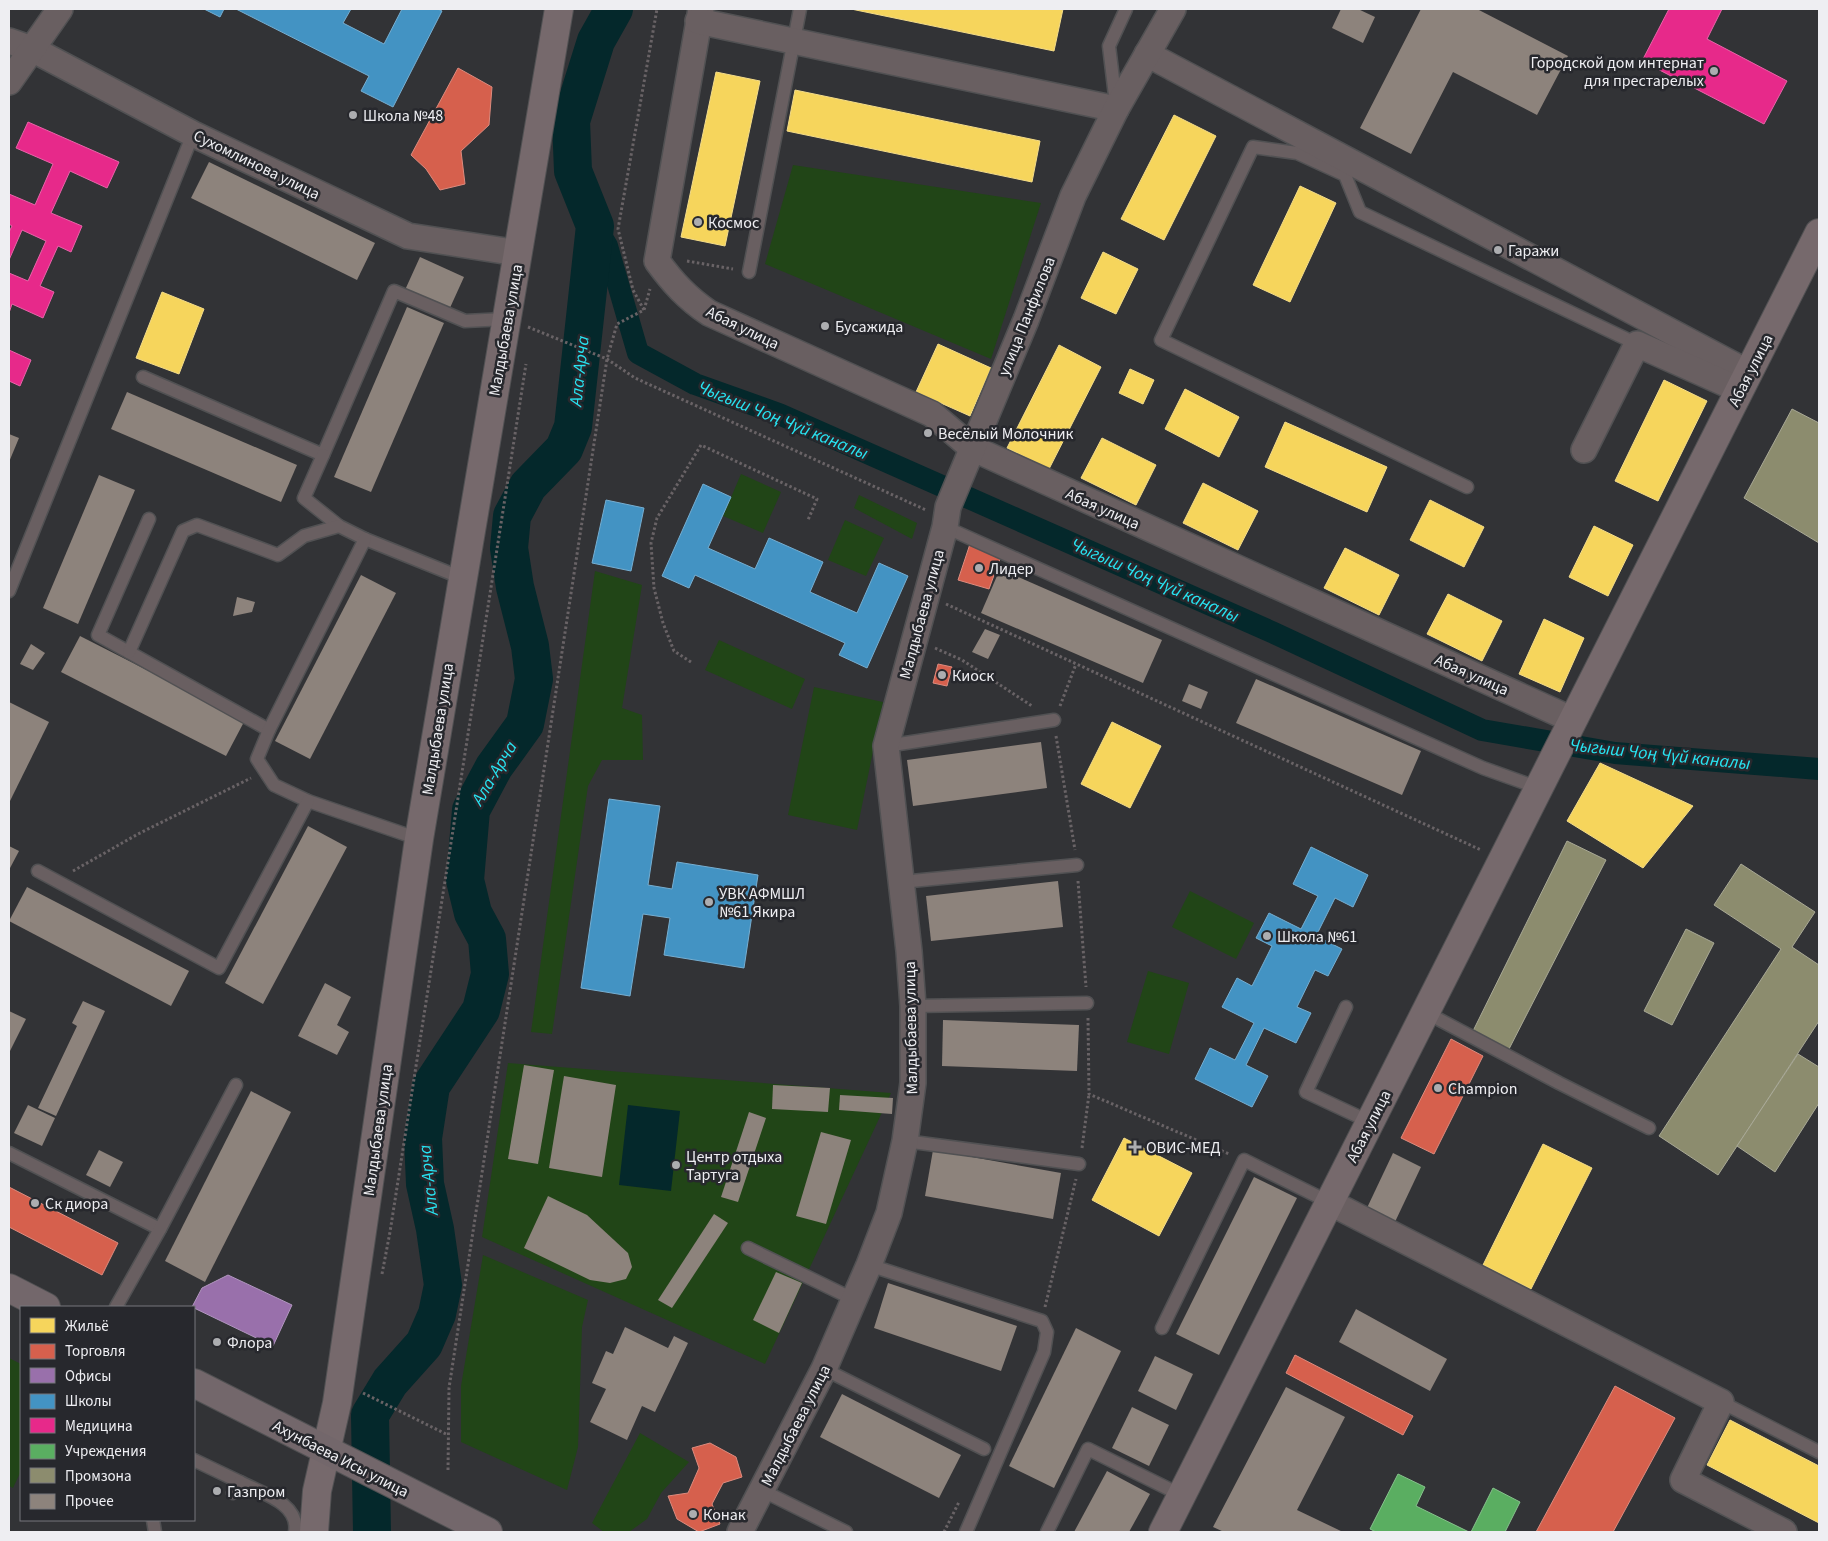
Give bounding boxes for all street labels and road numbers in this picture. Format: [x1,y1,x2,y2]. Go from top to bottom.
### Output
street label: Сухомлинова улица [190,125,324,205]
street label: улица Панфилова [993,254,1061,379]
street label: Малдыбаева улица [484,263,528,398]
street label: Абая улица [702,301,783,355]
street label: Абая улица [1723,330,1779,411]
street label: Абая улица [1062,483,1143,535]
street label: Малдыбаева улица [894,547,950,682]
street label: Абая улица [1431,649,1512,701]
street label: Малдыбаева улица [417,662,459,797]
street label: Малдыбаева улица [899,961,923,1095]
street label: Малдыбаева улица [358,1063,398,1198]
street label: Абая улица [1341,1086,1397,1167]
street label: Малдыбаева улица [756,1361,836,1490]
street label: Ахунбаева Исы улица [269,1415,412,1503]

